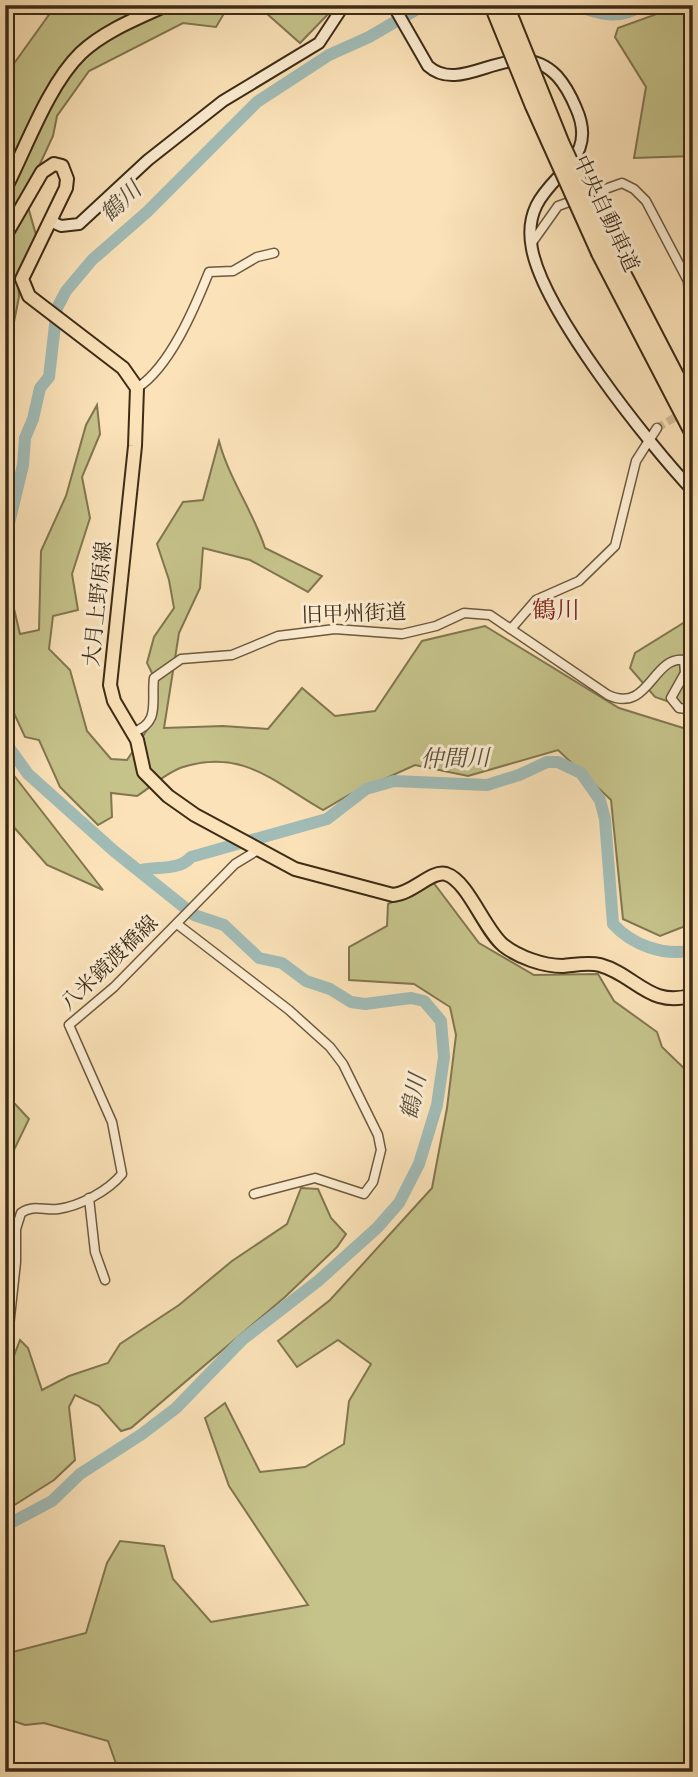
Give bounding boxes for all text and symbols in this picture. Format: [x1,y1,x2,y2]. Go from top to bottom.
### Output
street label: 中央自動車道 [565,151,645,277]
water label: 鶴川 [94,173,152,230]
street label: 大月上野原線 [78,540,120,668]
district label: 鶴川 [532,595,580,629]
street label: 旧甲州街道 [301,599,407,631]
water label: 仲間川 [420,743,493,777]
street label: 八米鏡渡橋線 [55,910,165,1018]
water label: 鶴川 [395,1068,436,1123]

